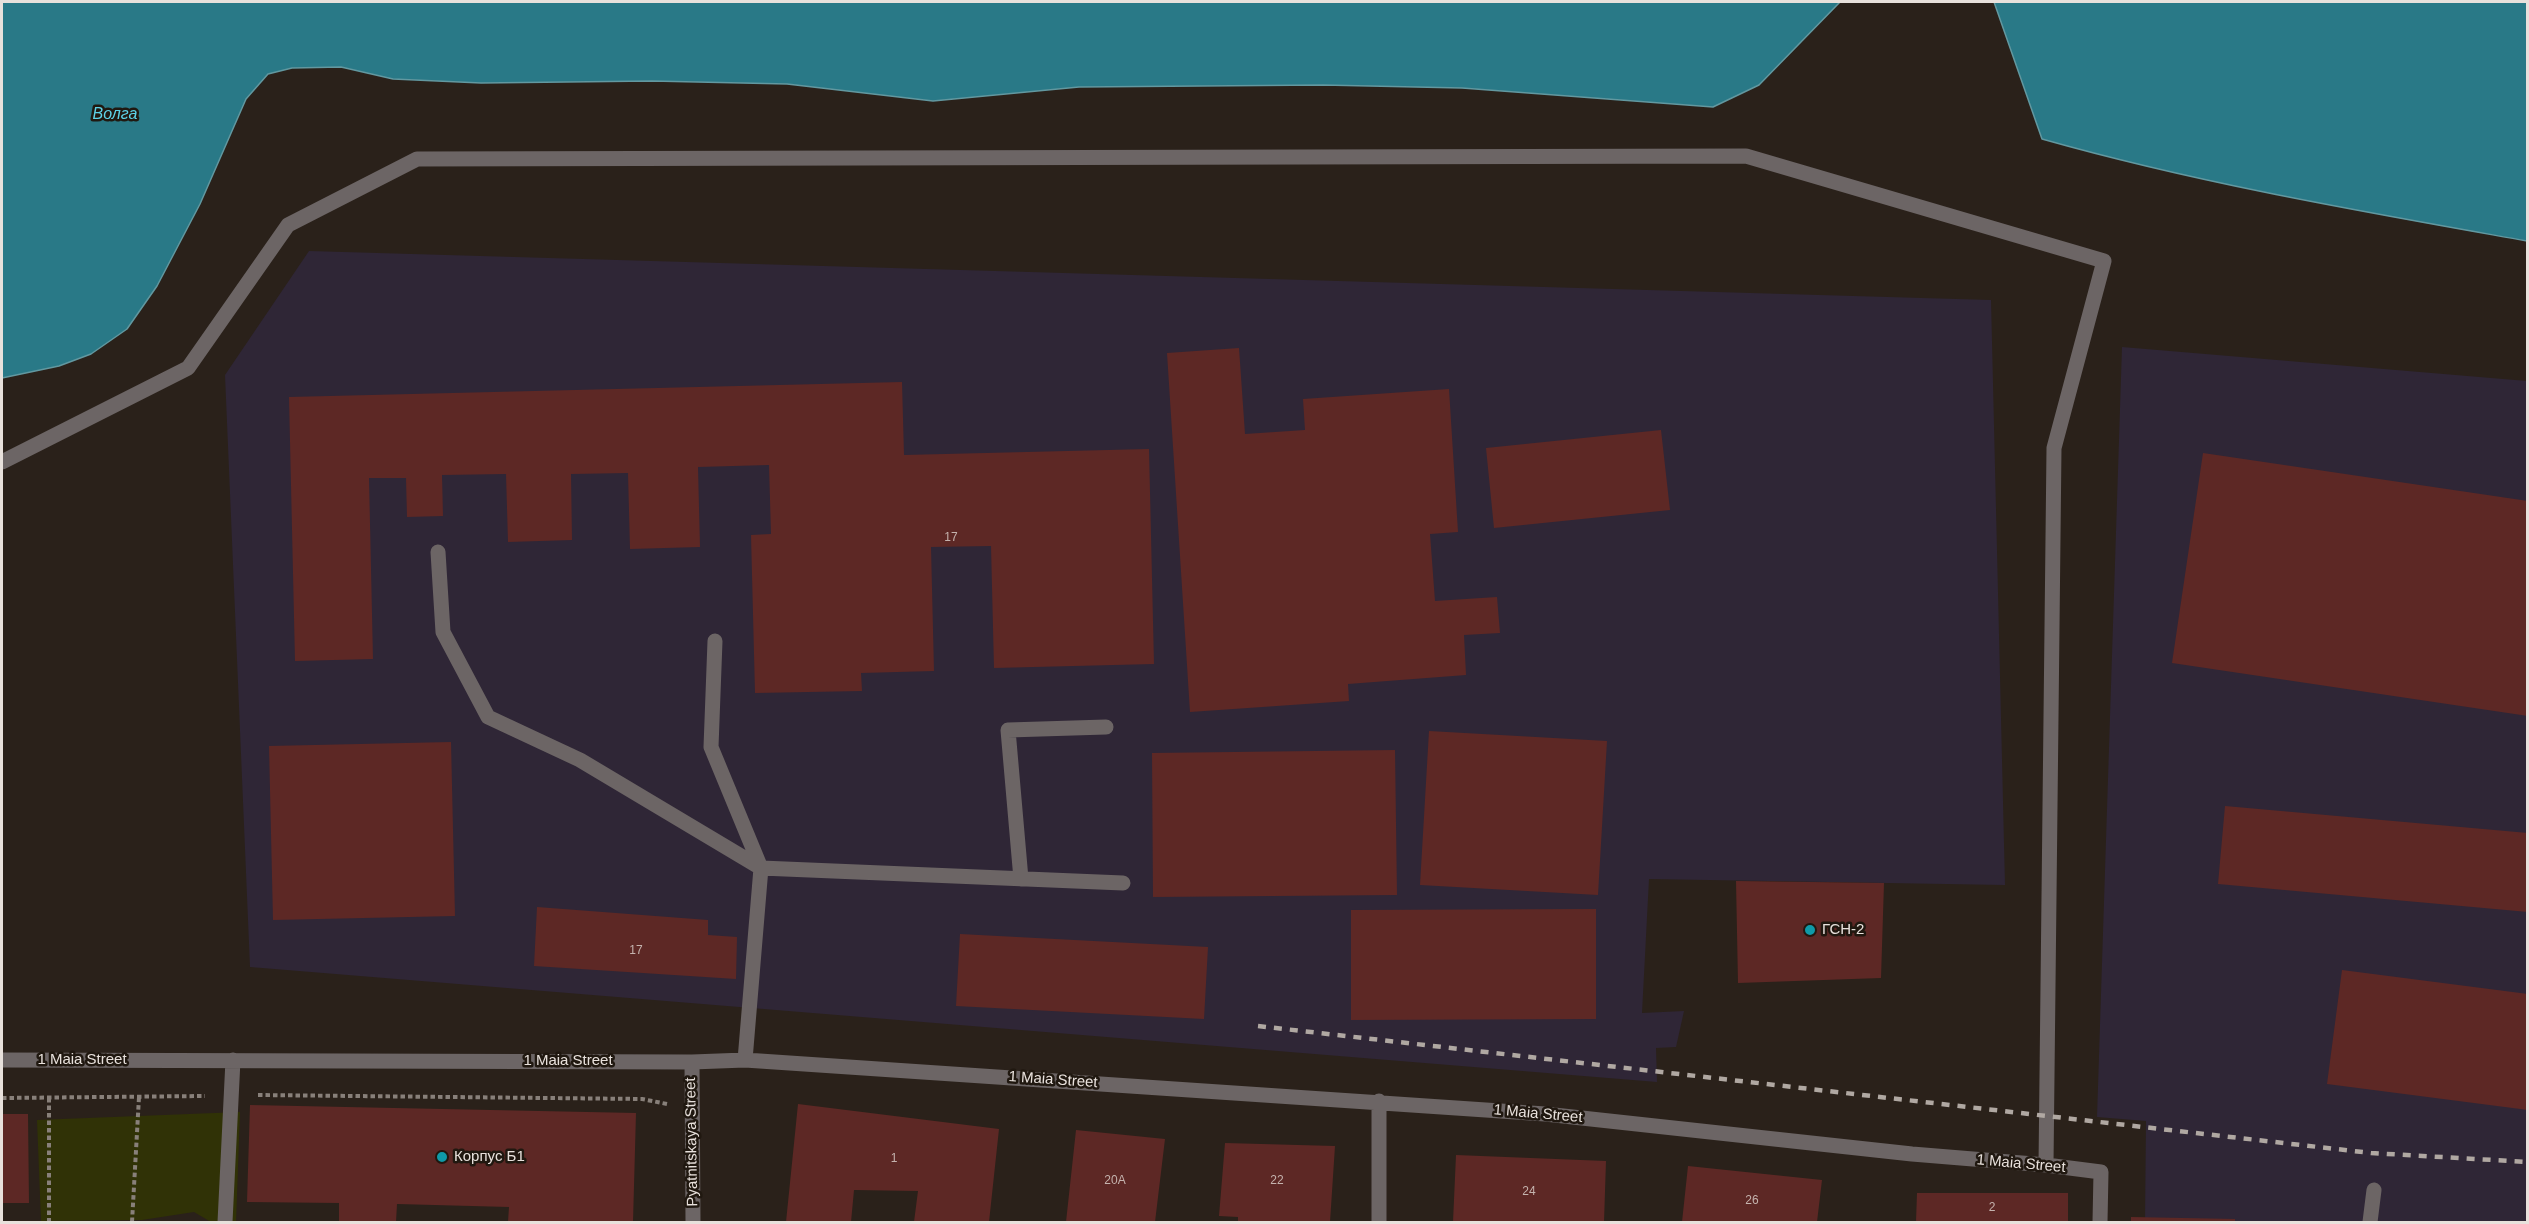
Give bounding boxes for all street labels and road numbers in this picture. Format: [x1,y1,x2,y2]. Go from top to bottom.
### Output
street label: 1 Maia Street [37,1051,127,1069]
street label: 1 Maia Street [523,1052,613,1070]
street label: 1 Maia Street [1008,1068,1098,1092]
street label: Pyatnitskaya Street [682,1077,702,1207]
street label: 1 Maia Street [1493,1101,1583,1127]
street label: 1 Maia Street [1976,1151,2066,1177]

